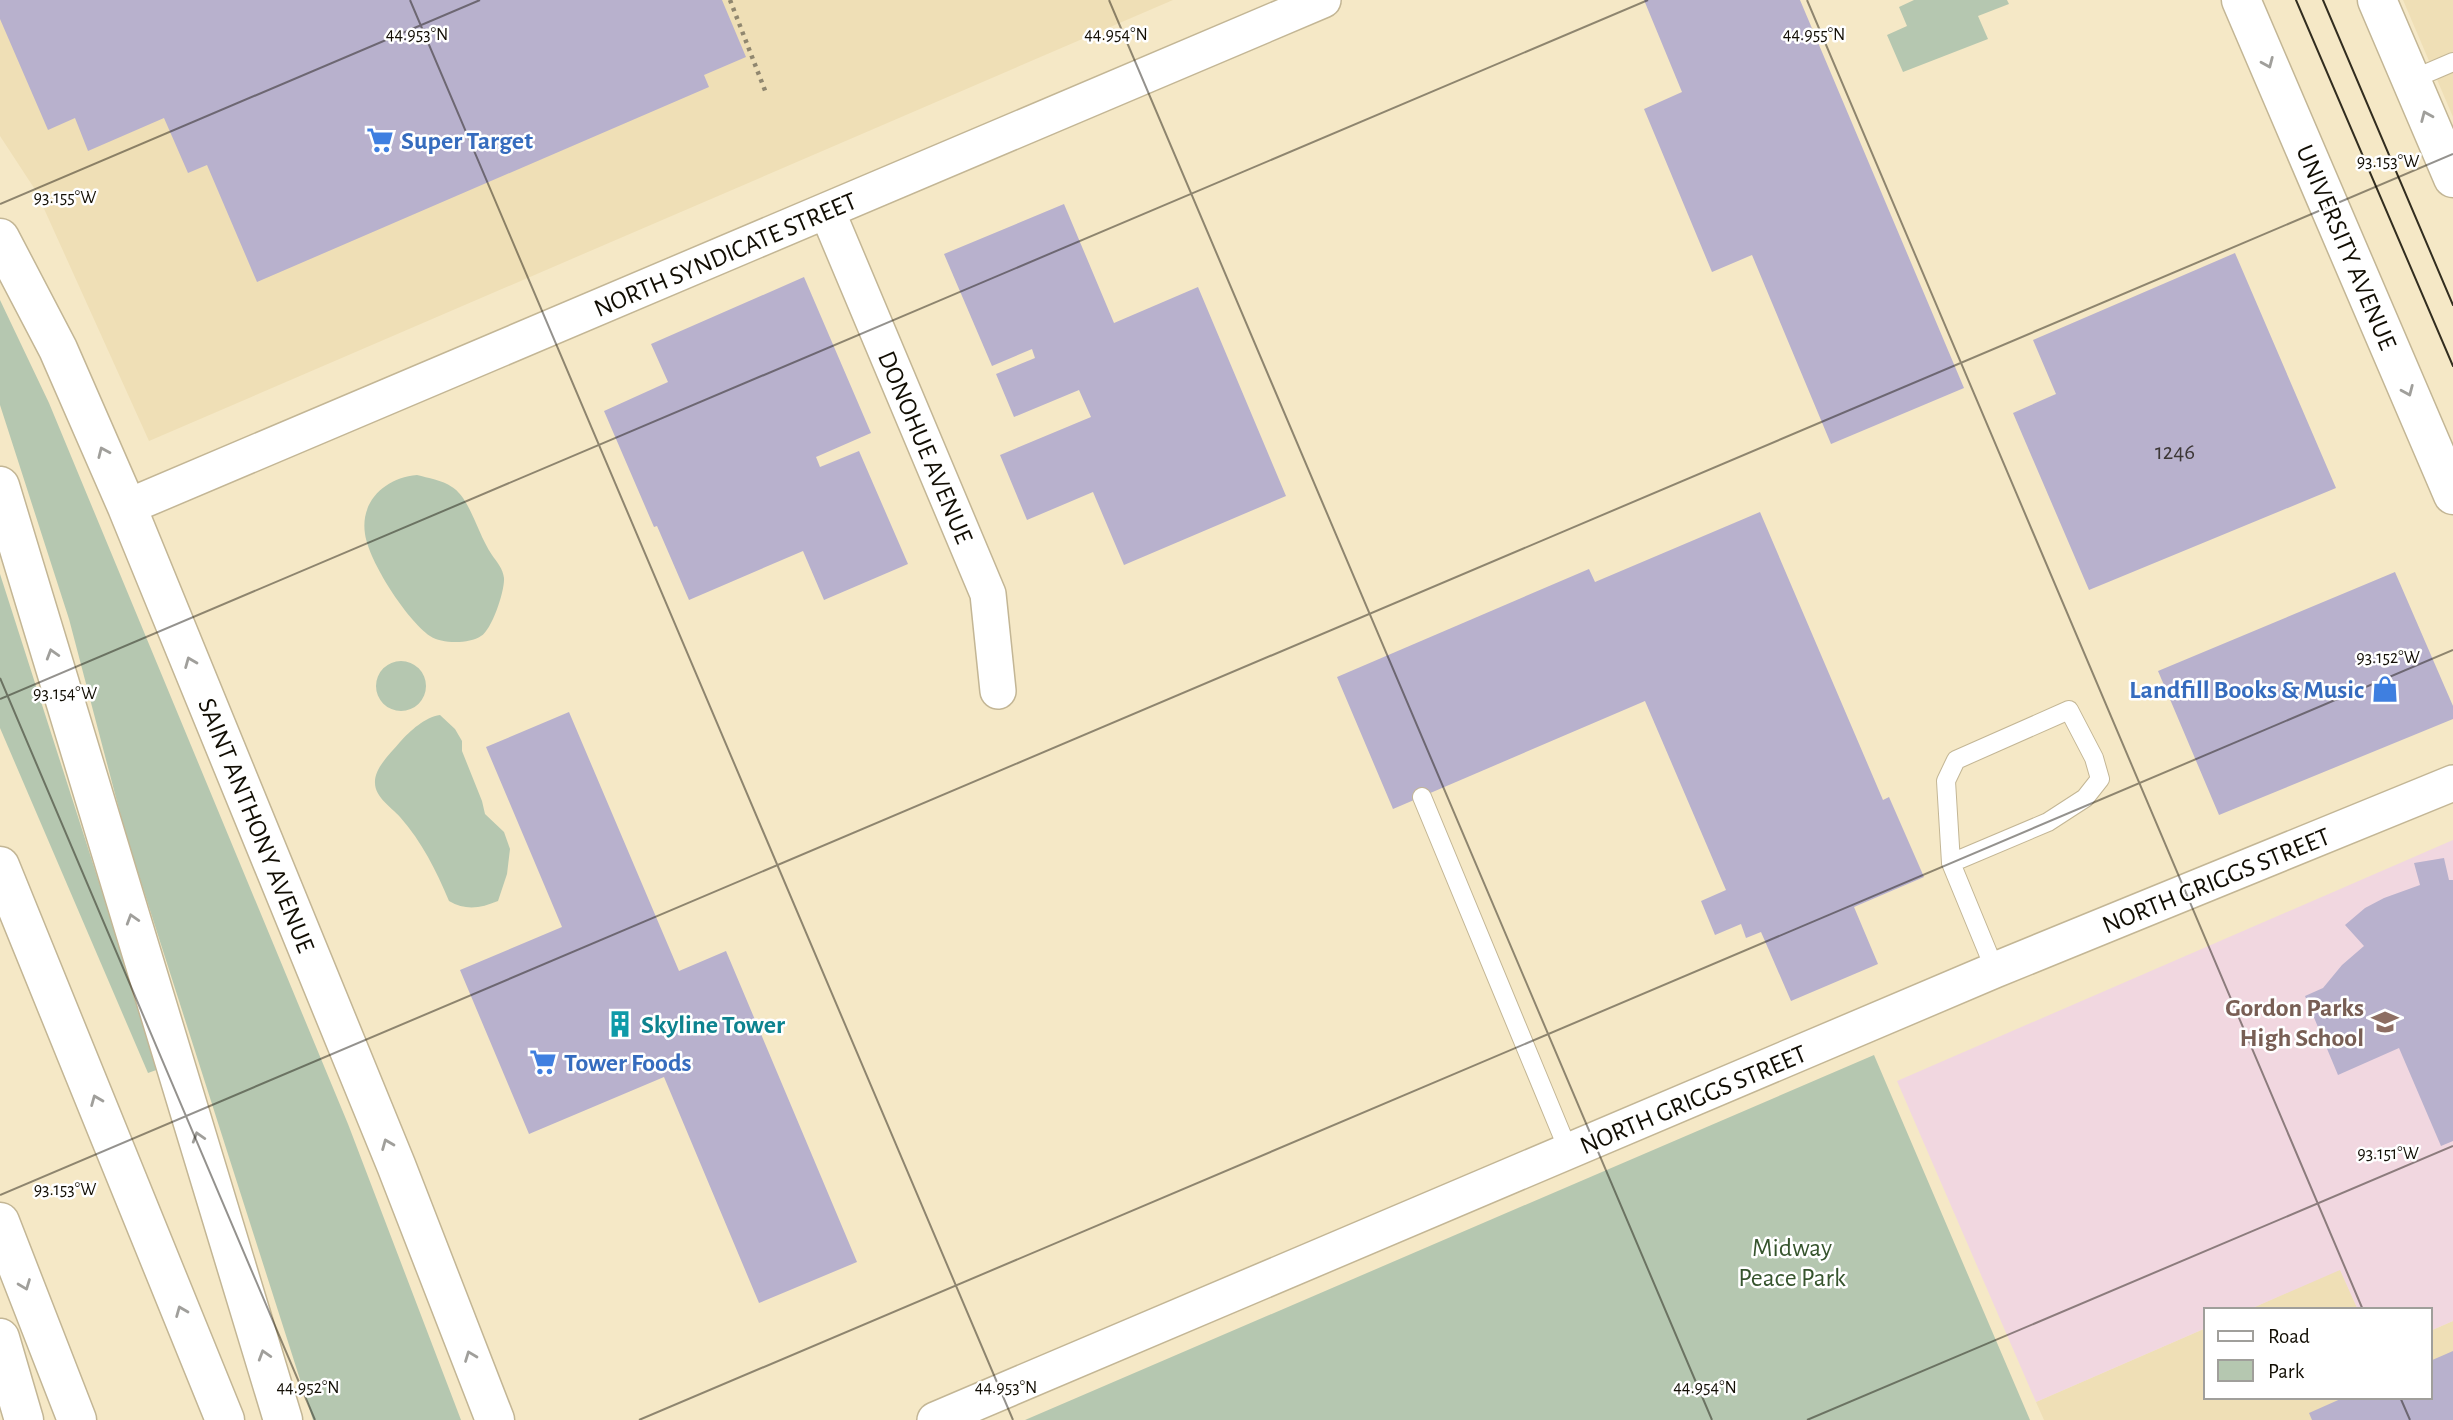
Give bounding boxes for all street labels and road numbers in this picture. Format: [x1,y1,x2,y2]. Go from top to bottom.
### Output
street label: UNIVERSITY AVENUE [2291,141,2401,354]
street label: NORTH SYNDICATE STREET [590,188,861,322]
street label: DONOHUE AVENUE [873,347,977,547]
street label: SAINT ANTHONY AVENUE [193,695,319,956]
street label: NORTH GRIGGS STREET [2099,823,2334,939]
street label: NORTH GRIGGS STREET [1576,1040,1811,1159]

